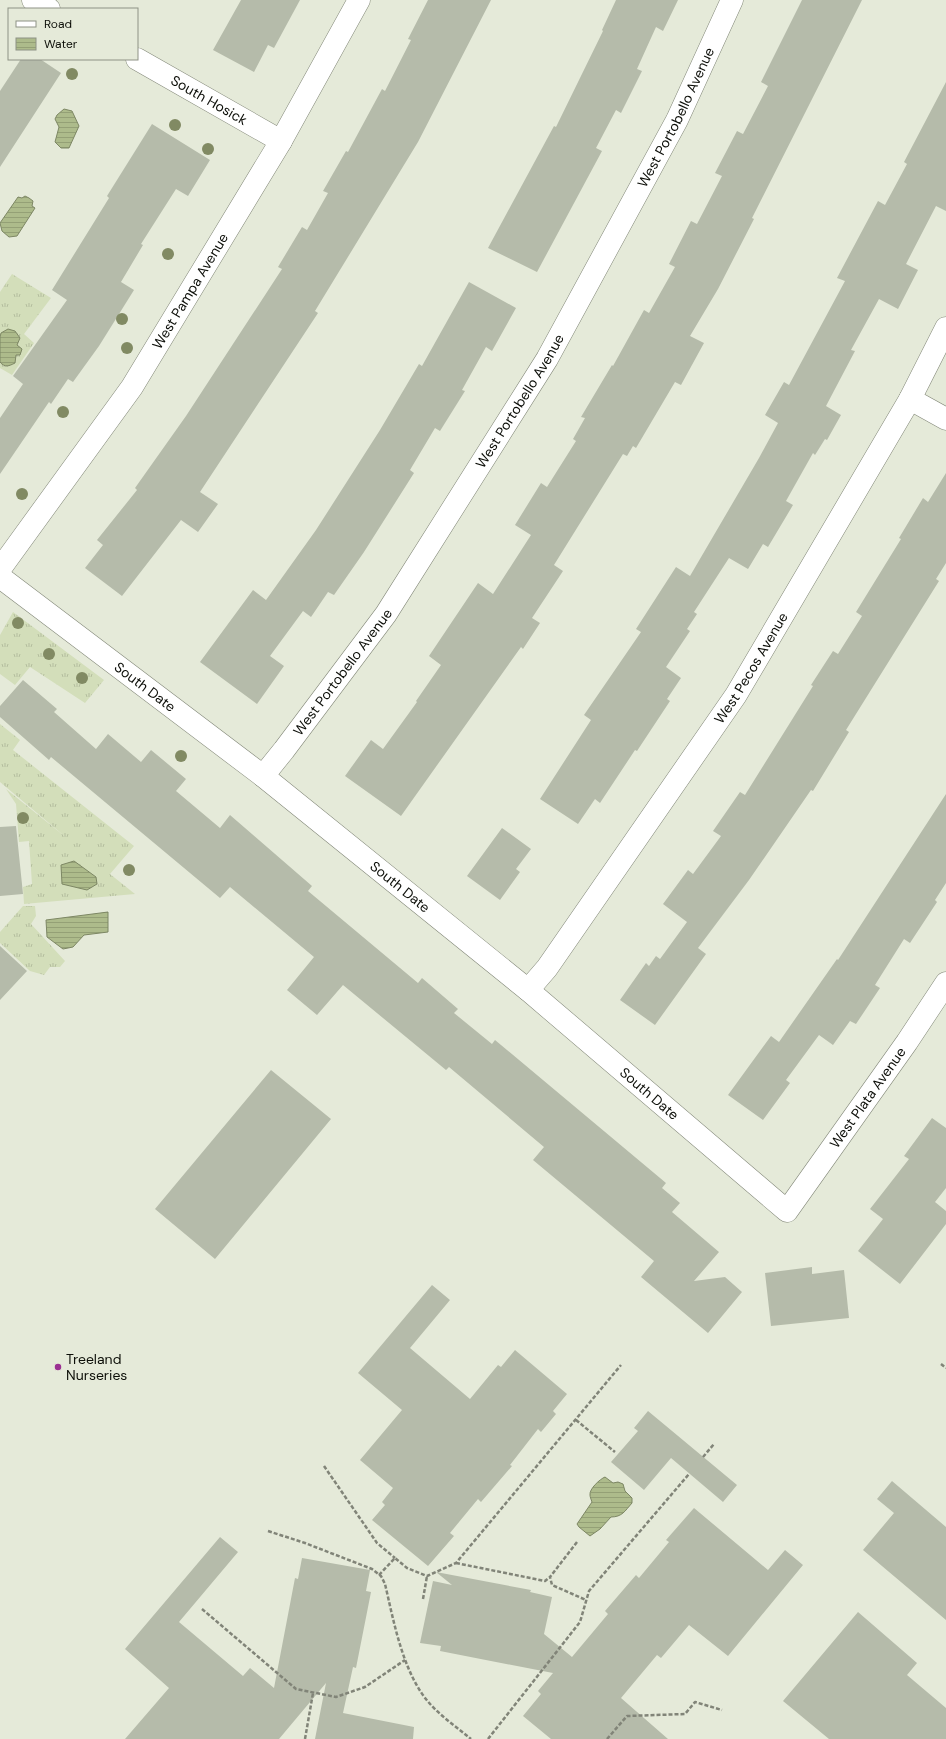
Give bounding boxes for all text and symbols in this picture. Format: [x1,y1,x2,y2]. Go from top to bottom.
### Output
legend [8,8,138,60]
text: Road [44,16,72,32]
text: Water [44,36,78,52]
street label: West Portobello Avenue [633,44,718,190]
street label: South Hosick [168,71,251,129]
street label: West Pampa Avenue [148,230,232,352]
street label: West Portobello Avenue [472,331,568,471]
street label: West Portobello Avenue [289,605,396,739]
street label: West Pecos Avenue [710,609,792,727]
street label: South Date [111,658,179,716]
street label: South Date [366,857,434,916]
street label: West Plata Avenue [825,1043,910,1152]
street label: South Date [616,1063,683,1124]
place label: Treeland Nurseries [66,1350,127,1384]
marker: Treeland Nurseries [53,1362,63,1372]

